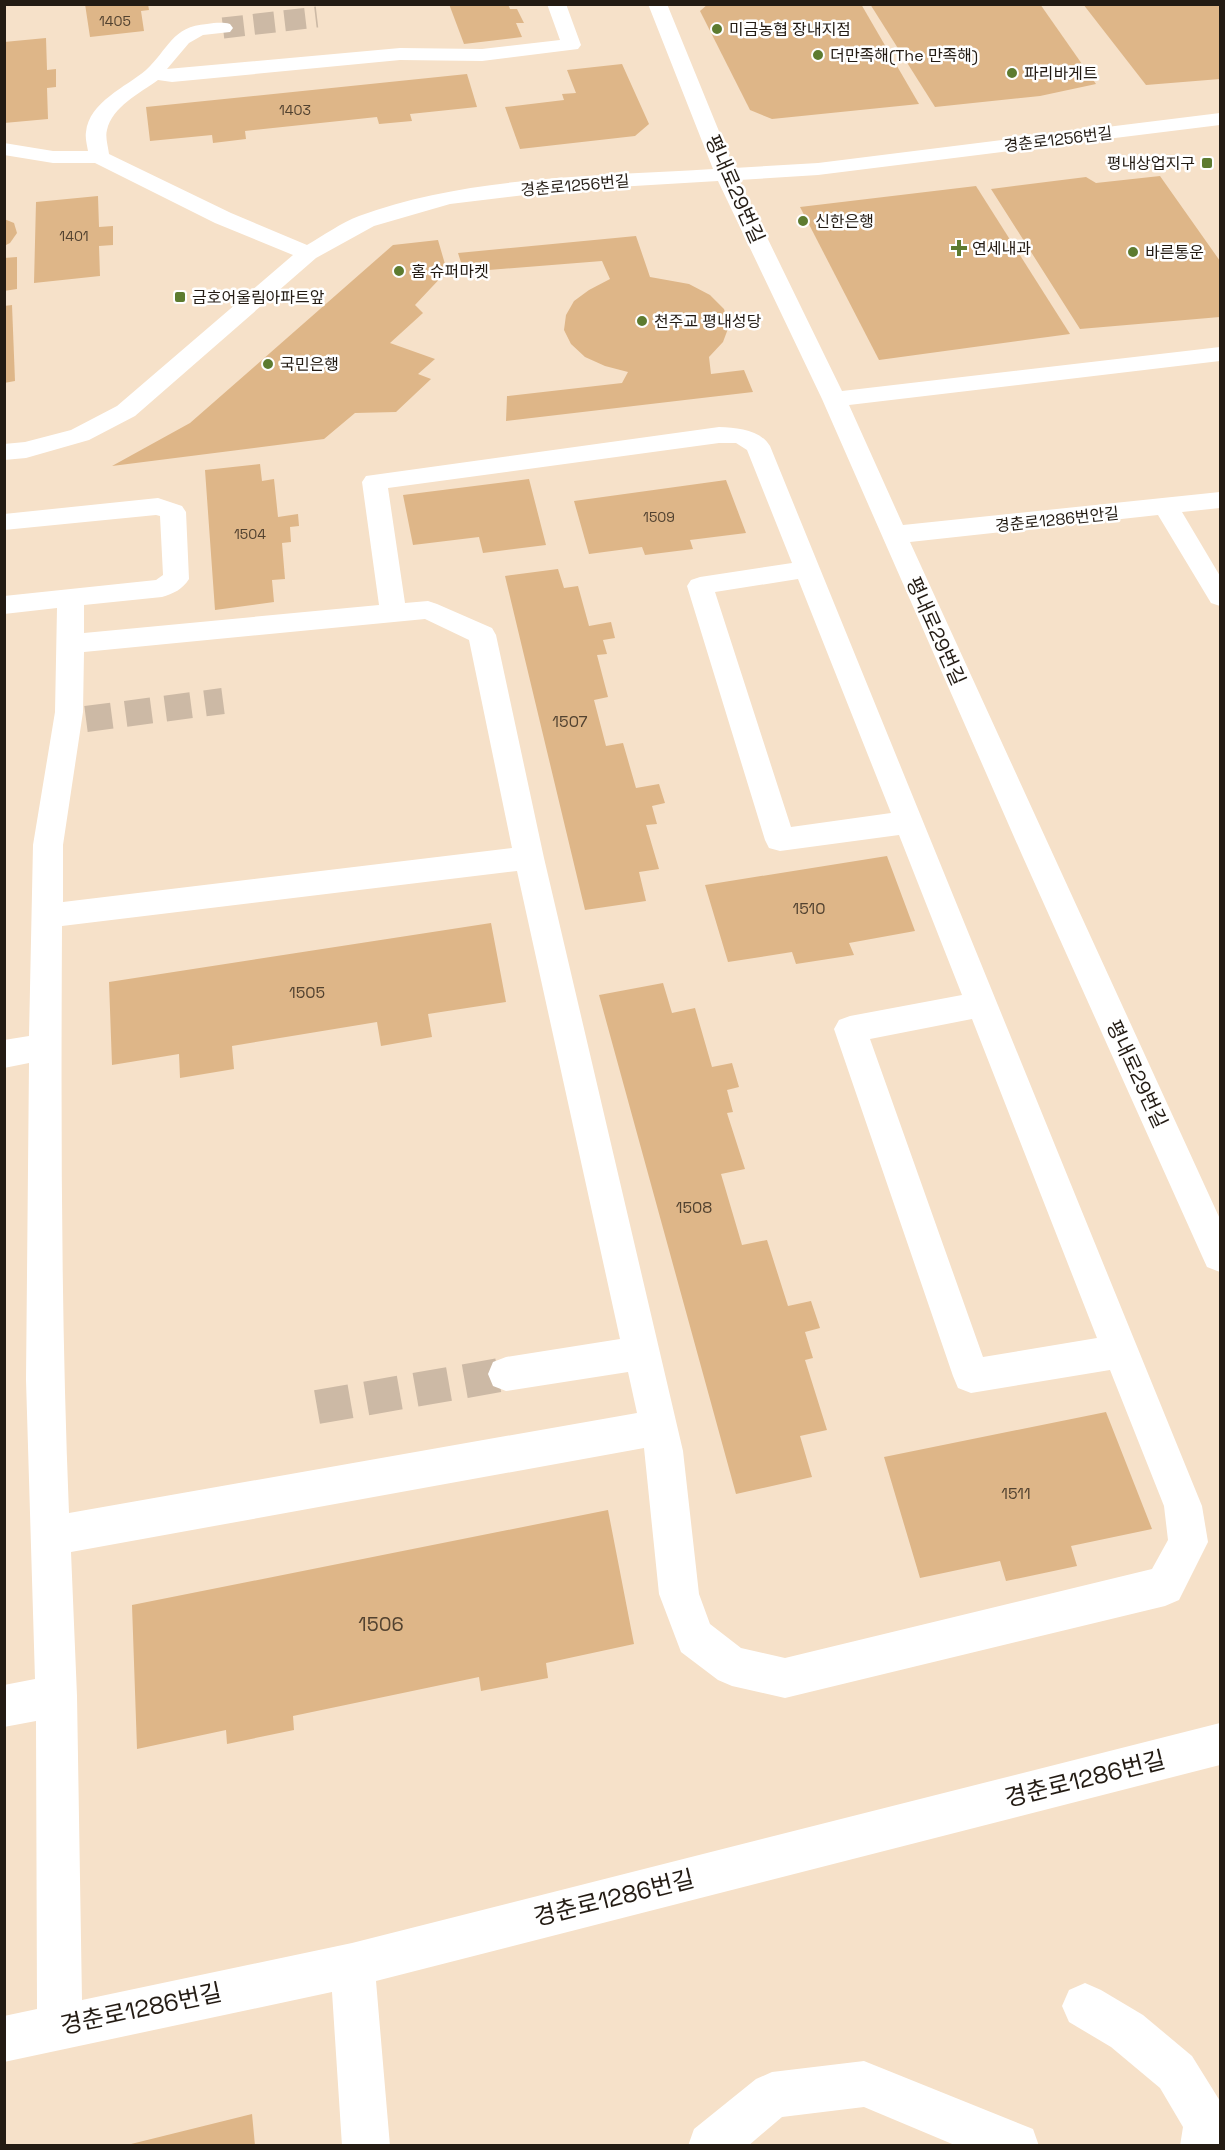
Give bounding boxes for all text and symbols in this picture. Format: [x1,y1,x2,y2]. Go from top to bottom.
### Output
house number: 1405 [99,12,131,30]
place label: 미금농협 장내지점 [729,19,851,40]
marker: 미금농협 장내지점 [710,22,724,36]
place label: 더만족해(The 만족해) [830,45,978,66]
marker: 더만족해(The 만족해) [811,48,825,62]
place label: 파리바게트 [1024,63,1098,84]
marker: 파리바게트 [1005,66,1019,80]
house number: 1403 [279,101,311,119]
street label: 경춘로1256번길 [1003,122,1114,157]
street label: 평내로29번길 [699,131,771,247]
place label: 평내상업지구 [1107,153,1195,174]
marker: 평내상업지구 [1200,156,1214,170]
street label: 경춘로1256번길 [520,170,630,201]
place label: 신한은행 [815,211,874,232]
marker: 신한은행 [796,214,810,228]
house number: 1401 [59,227,89,245]
place label: 연세내과 [972,238,1031,259]
marker: 연세내과 [950,239,968,257]
place label: 바른통운 [1145,242,1204,263]
marker: 바른통운 [1126,245,1140,259]
place label: 홈 슈퍼마켓 [411,261,489,282]
marker: 홈 슈퍼마켓 [392,264,406,278]
place label: 금호어울림아파트앞 [192,287,325,308]
marker: 금호어울림아파트앞 [173,290,187,304]
place label: 천주교 평내성당 [654,311,761,332]
marker: 천주교 평내성당 [635,314,649,328]
place label: 국민은행 [280,354,339,375]
marker: 국민은행 [261,357,275,371]
street label: 경춘로1286번안길 [994,503,1120,536]
house number: 1509 [643,508,675,526]
house number: 1504 [234,525,266,543]
street label: 평내로29번길 [900,573,972,689]
house number: 1507 [552,711,588,732]
house number: 1510 [793,898,826,919]
house number: 1505 [289,982,325,1003]
street label: 평내로29번길 [1101,1016,1173,1132]
house number: 1508 [676,1197,712,1218]
house number: 1511 [1001,1483,1031,1504]
house number: 1506 [358,1611,404,1637]
street label: 경춘로1286번길 [1001,1744,1168,1813]
street label: 경춘로1286번길 [530,1863,697,1932]
street label: 경춘로1286번길 [57,1976,225,2041]

